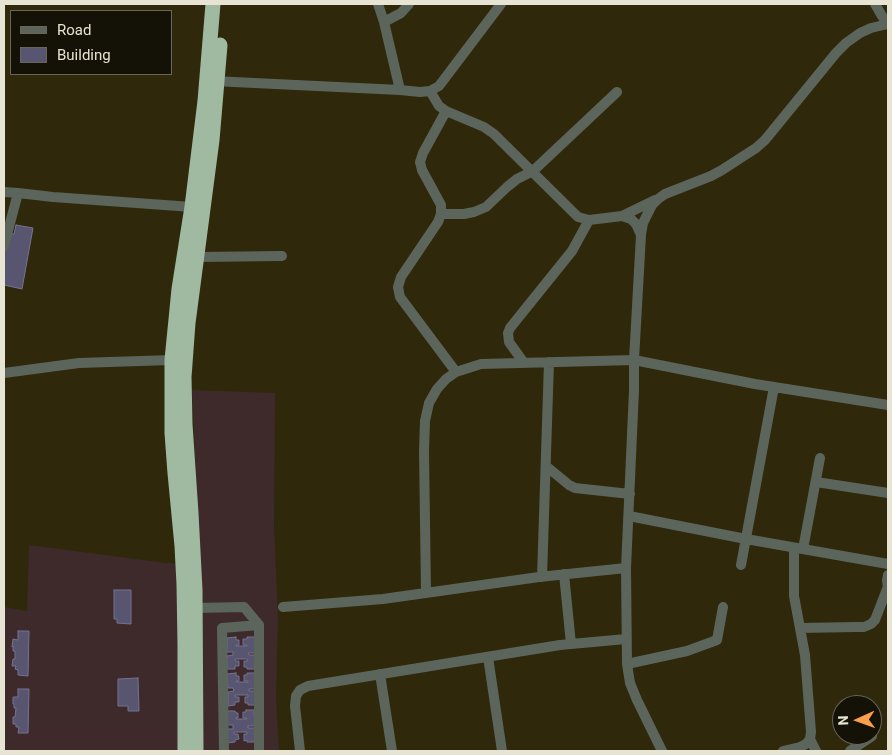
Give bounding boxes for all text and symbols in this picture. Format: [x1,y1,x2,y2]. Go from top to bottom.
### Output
legend [10,10,172,75]
text: Road [57,21,91,39]
text: Building [57,46,111,64]
north arrow [832,695,882,745]
text: N [835,715,851,726]

